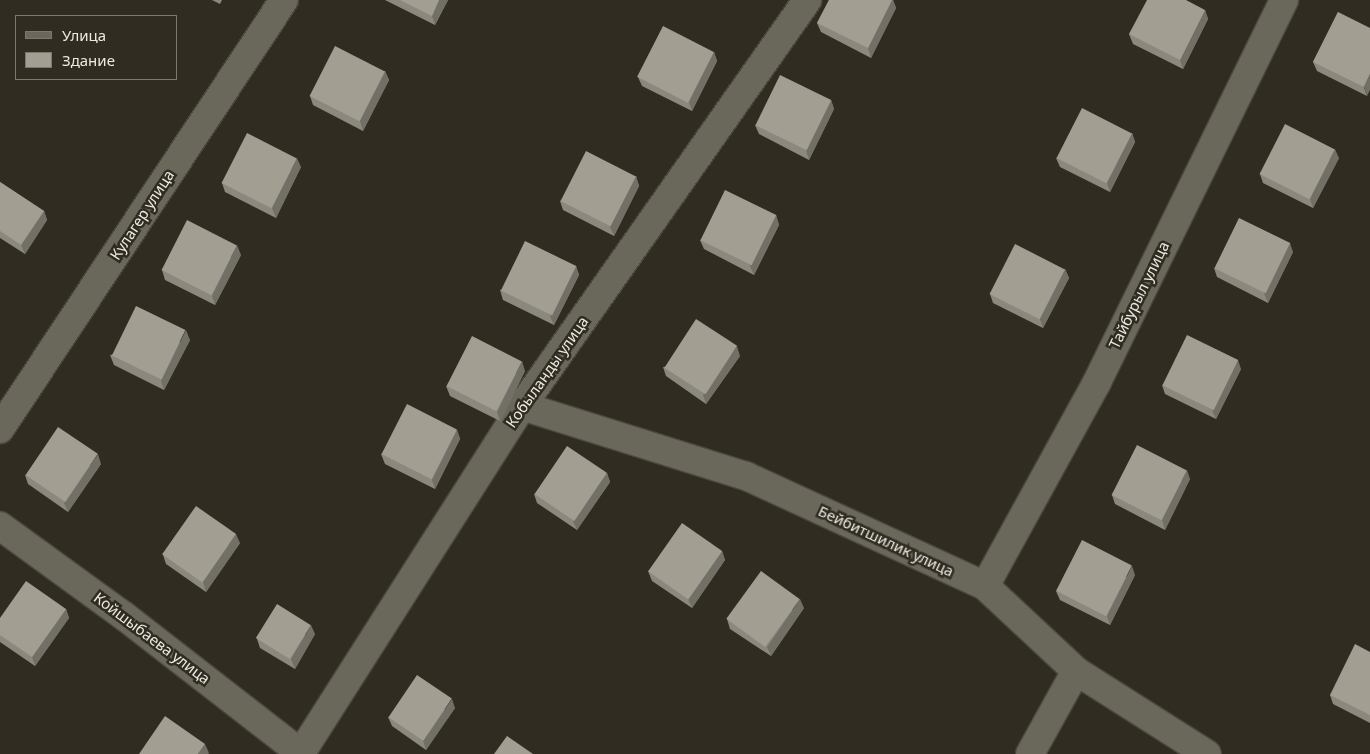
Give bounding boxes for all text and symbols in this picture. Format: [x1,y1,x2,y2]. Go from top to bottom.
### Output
legend [15,15,178,80]
text: Улица [62,25,106,45]
text: Здание [62,50,115,70]
street label: Кулагер улица [106,167,178,263]
street label: Тайбурыл улица [1105,238,1173,352]
street label: Кобыланды улица [502,313,592,431]
street label: Бейбитшилик улица [815,502,957,580]
street label: Койшыбаева улица [90,588,214,688]

